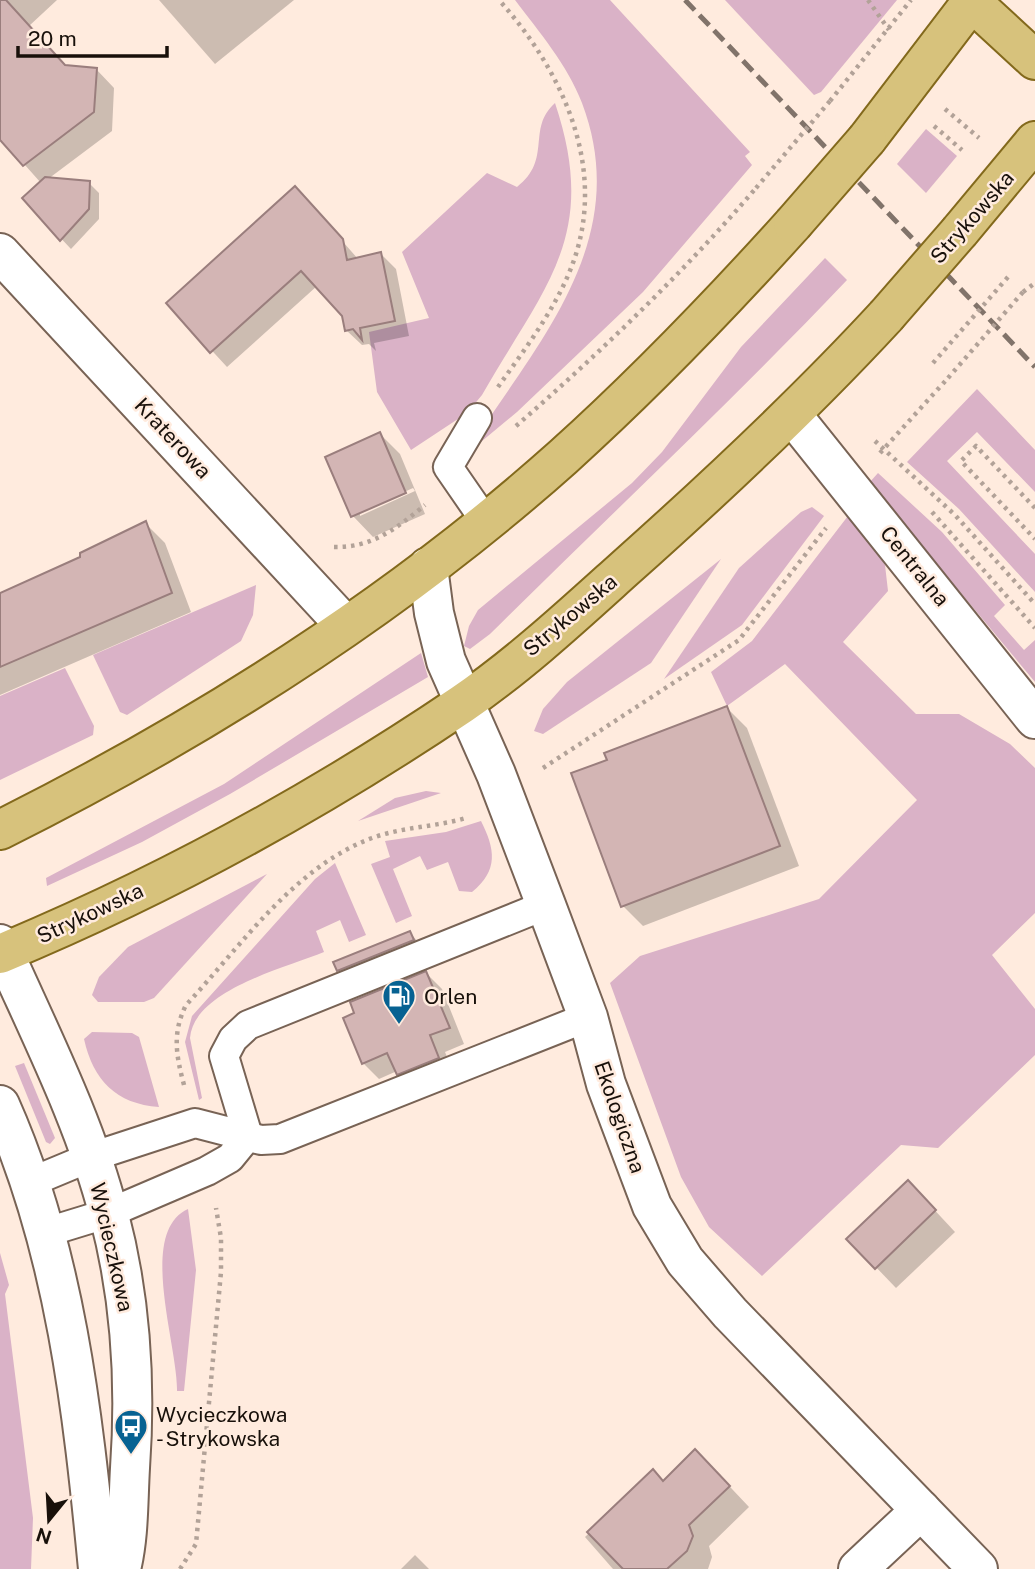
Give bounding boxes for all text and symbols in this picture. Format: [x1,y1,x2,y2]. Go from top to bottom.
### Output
scale bar [18,14,166,58]
text: 20 m [28,26,77,51]
street label: Strykowska [925,166,1019,268]
street label: Kraterowa [130,393,216,483]
street label: Centralna [875,521,955,611]
street label: Strykowska [518,569,622,661]
street label: Strykowska [33,877,147,949]
fuel station icon: Orlen [380,977,418,1026]
place label: Orlen [424,984,477,1009]
street label: Ekologiczna [589,1058,651,1176]
street label: Wycieczkowa [85,1180,139,1314]
place label: Wycieczkowa - Strykowska [156,1402,287,1451]
bus stop icon: Wycieczkowa - Strykowska [112,1407,150,1456]
north arrow [14,1485,84,1555]
text: N [33,1523,54,1549]

